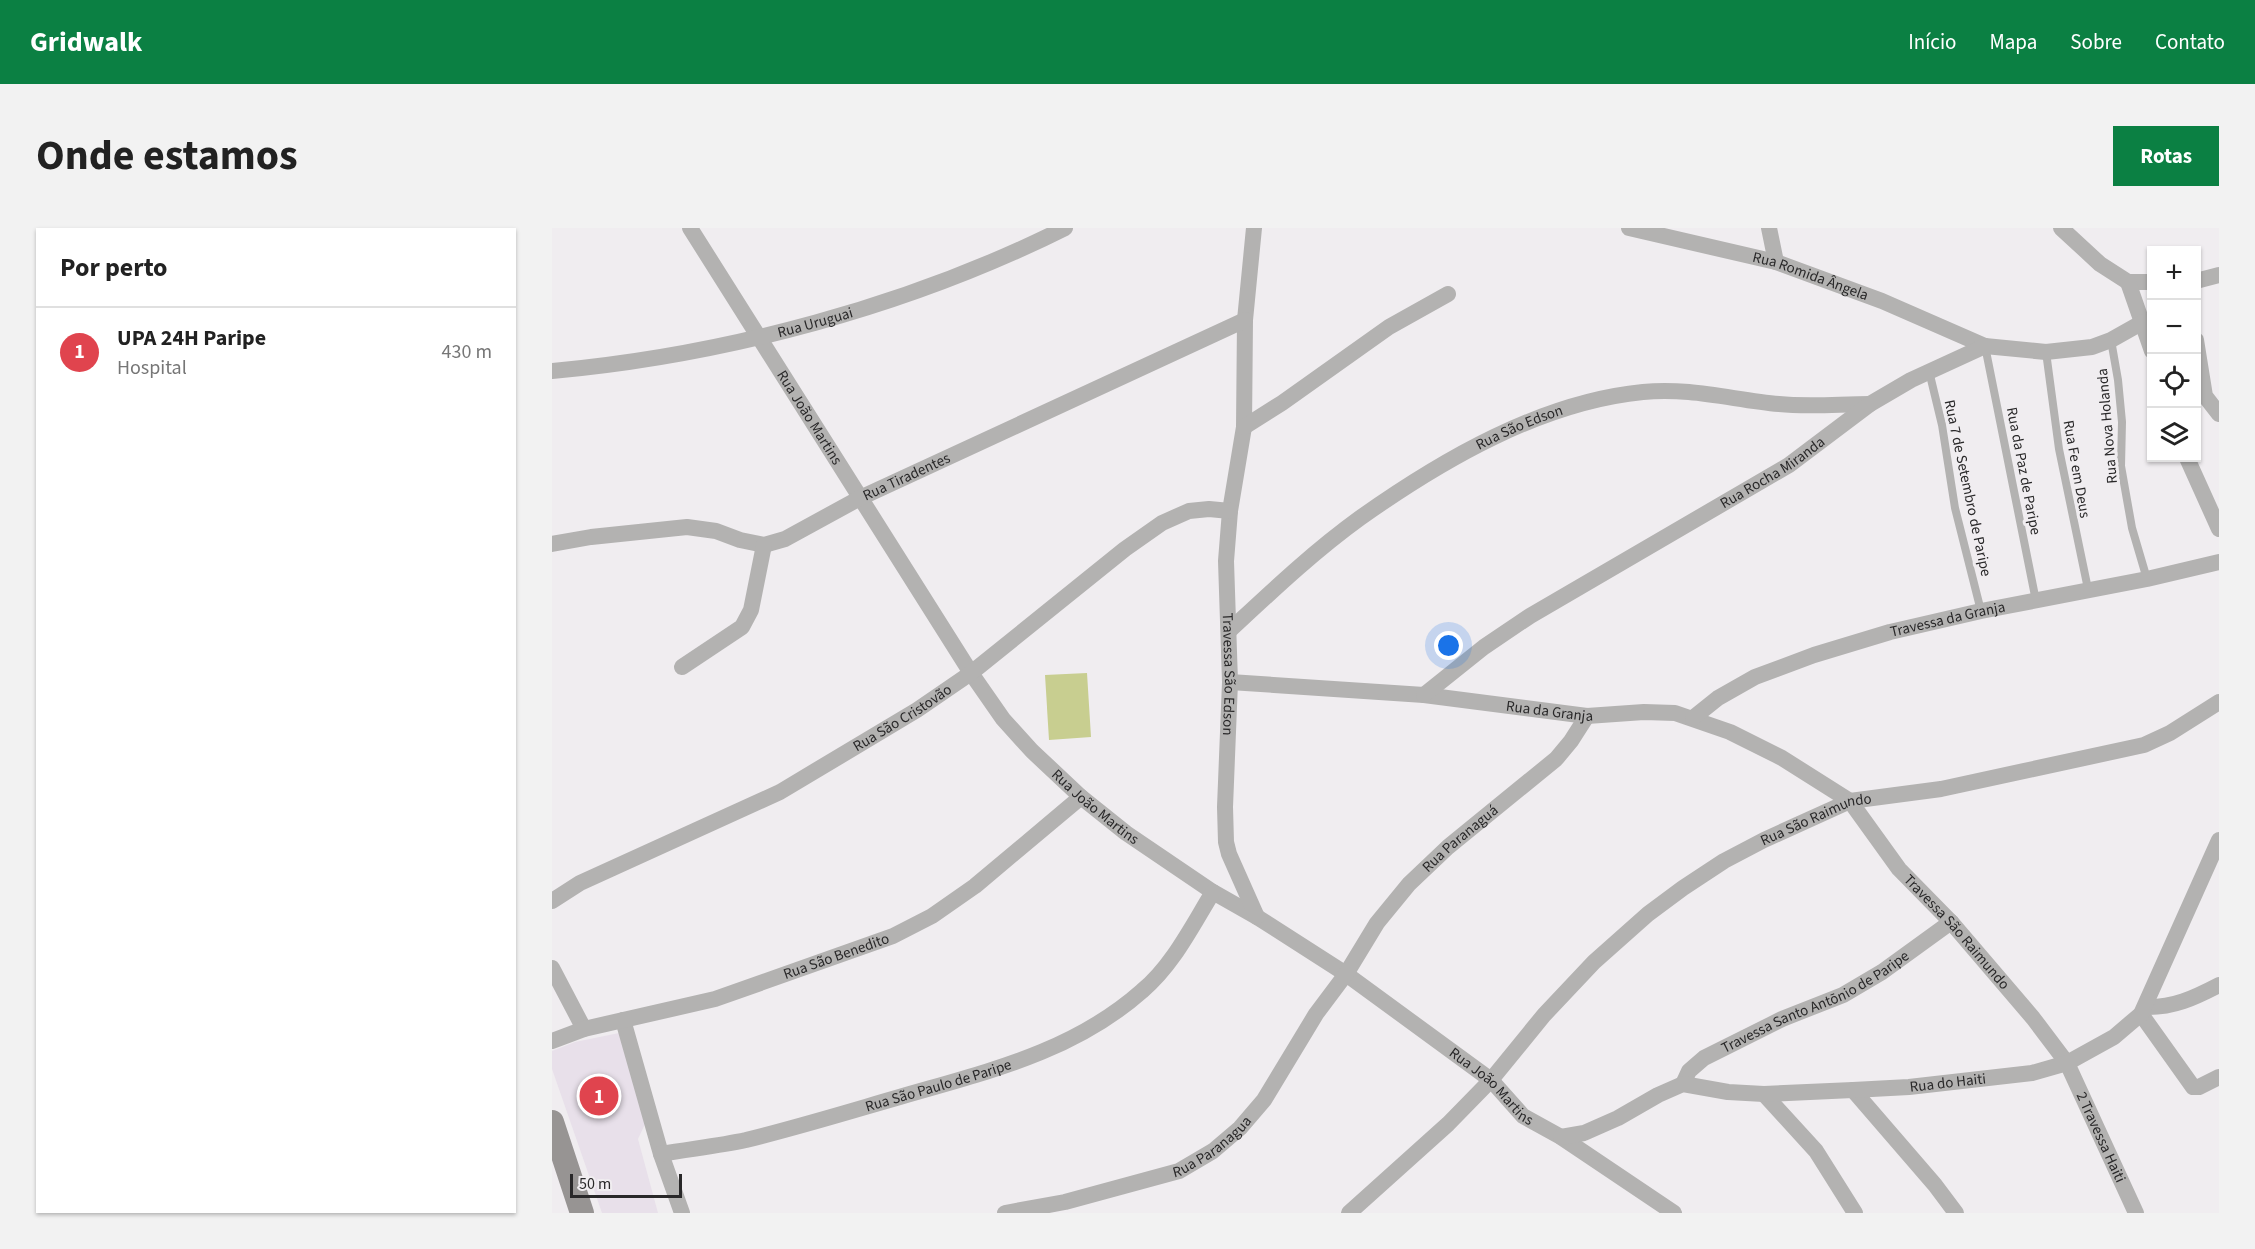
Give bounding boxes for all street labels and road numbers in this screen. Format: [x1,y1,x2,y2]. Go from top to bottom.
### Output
street label: Rua Romida Ângela [1751,247,1871,306]
street label: Rua Uruguai [775,302,856,343]
street label: Rua João Martins [771,366,847,469]
street label: Rua Nova Holanda [2092,367,2123,484]
street label: Rua 7 de Setembro de Paripe [1939,398,1996,578]
street label: Rua São Edson [1472,400,1566,455]
street label: Rua da Paz de Paripe [2001,405,2046,537]
street label: Rua Fe em Deus [2058,419,2095,520]
street label: Rua Rocha Miranda [1716,432,1829,514]
street label: Rua Tiradentes [860,448,954,506]
street label: Travessa da Granja [1888,597,2007,643]
street label: Travessa São Edson [1217,612,1240,736]
street label: Rua São Cristovão [849,679,956,757]
street label: Rua da Granja [1505,696,1594,727]
street label: Rua João Martins [1047,765,1143,850]
street label: Rua São Raimundo [1757,788,1873,851]
street label: Rua Paranaguá [1418,800,1503,877]
street label: Travessa São Raimundo [1899,870,2014,994]
street label: Rua São Benedito [780,928,892,985]
street label: Travessa Santo Antōnio de Paripe [1718,946,1914,1059]
street label: Rua João Martins [1445,1043,1537,1131]
street label: Rua São Paulo de Paripe [863,1054,1014,1117]
street label: Rua do Haiti [1909,1068,1987,1098]
street label: 2 Travessa Haiti [2071,1089,2131,1186]
street label: Rua Paranagua [1170,1112,1257,1183]

